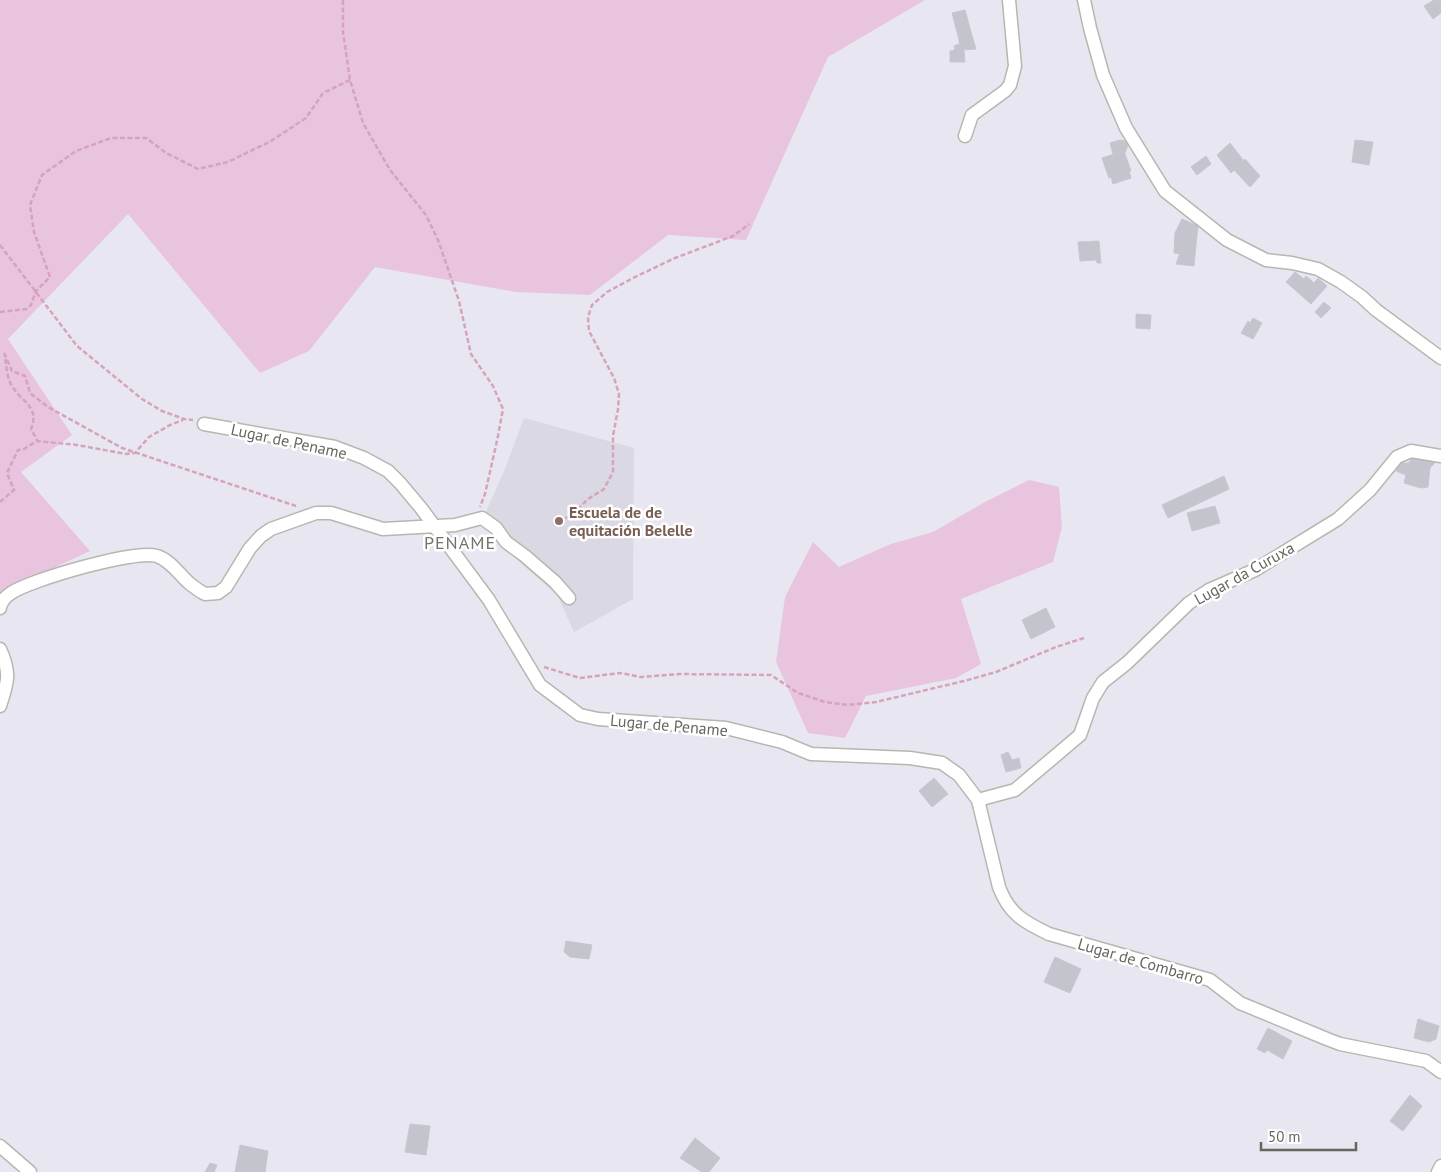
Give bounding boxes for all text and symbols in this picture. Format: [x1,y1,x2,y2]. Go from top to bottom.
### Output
street label: Lugar de Pename [229,419,349,463]
place label: Escuela de de equitación Belelle [569,502,693,540]
marker: Escuela de de equitación Belelle [553,515,565,527]
district label: PENAME [424,531,496,554]
street label: Lugar da Curuxa [1190,537,1298,609]
street label: Lugar de Pename [609,710,729,740]
street label: Lugar de Combarro [1076,933,1206,989]
scale bar [1261,1120,1356,1152]
text: 50 m [1268,1127,1301,1146]

